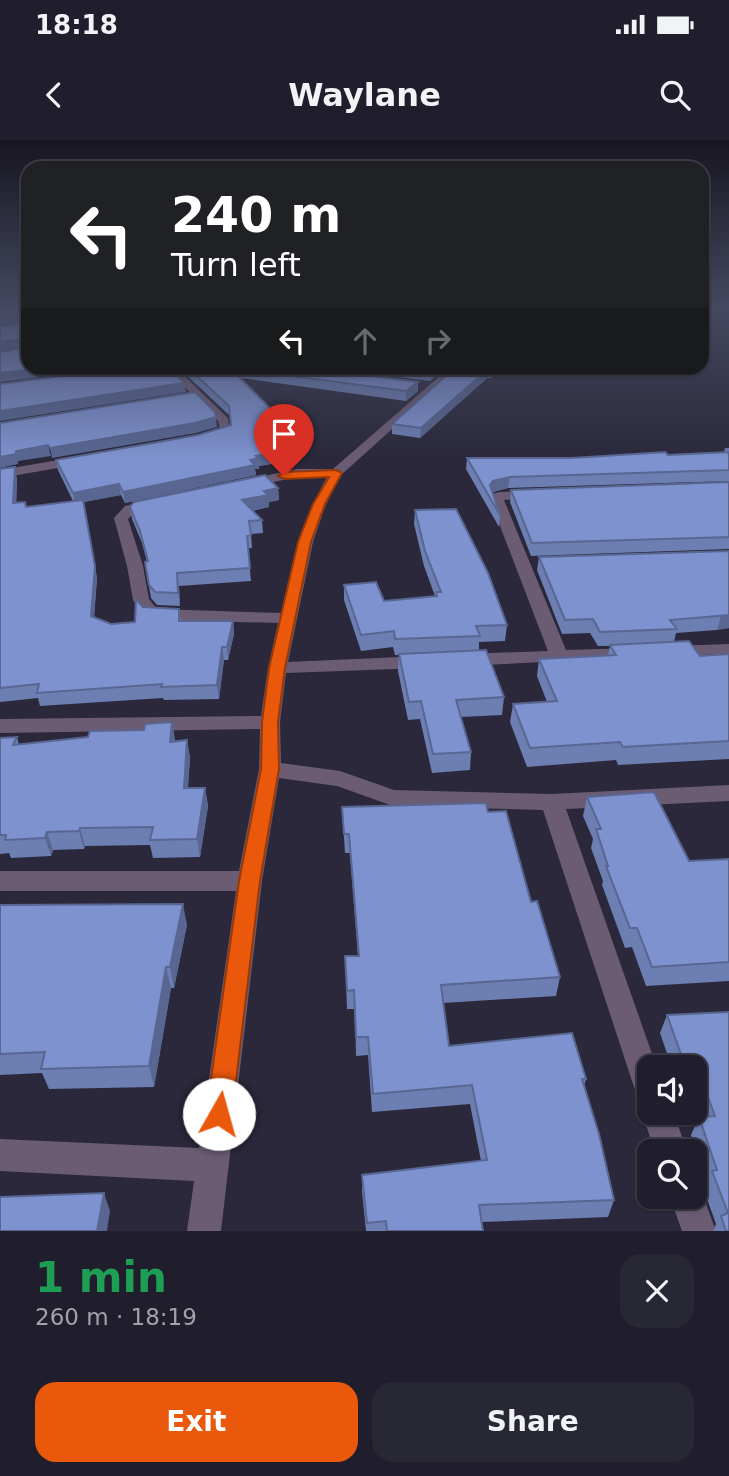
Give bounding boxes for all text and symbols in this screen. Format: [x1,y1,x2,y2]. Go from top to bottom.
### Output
text: 18:18 [35,10,118,40]
icon: back [35,76,73,114]
text: Waylane [288,76,441,114]
icon: search [656,76,694,114]
text: 240 m [171,187,341,244]
icon: left [56,189,147,280]
text: Turn left [171,246,301,284]
icon: left [273,322,311,360]
icon: ahead [346,322,384,360]
icon: right [419,322,457,360]
pin [254,404,314,476]
icon: arrive [265,415,303,453]
map controls [637,1055,707,1209]
button: sound [637,1055,707,1125]
position arrow [182,1077,256,1151]
button: search [637,1139,707,1209]
text: 1 min [35,1253,167,1302]
button: close [620,1254,694,1328]
text: 260 m · 18:19 [35,1304,197,1330]
button: Exit [35,1382,358,1462]
button: Share [372,1382,694,1462]

